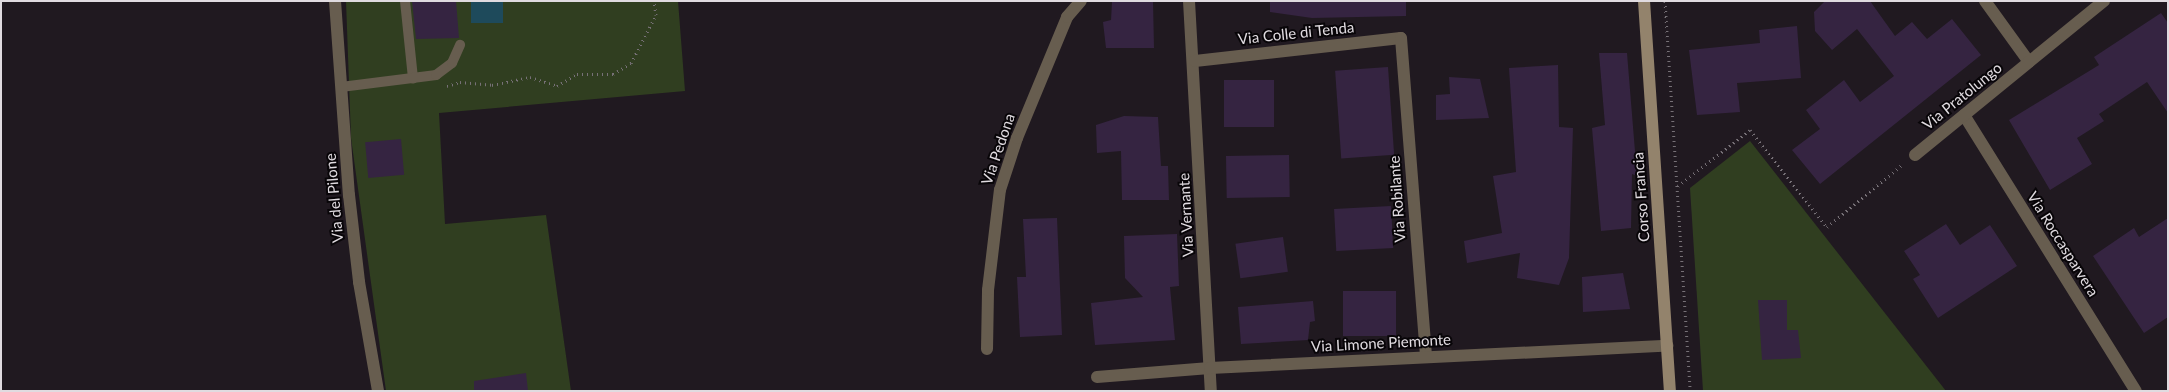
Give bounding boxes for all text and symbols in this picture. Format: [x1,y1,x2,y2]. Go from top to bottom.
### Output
street label: Via Colle di Tenda [1237,18,1355,48]
street label: Via Pratolungo [1919,59,2005,133]
street label: Via Pedona [977,111,1019,187]
street label: Corso Francia [1629,152,1653,242]
street label: Via del Pilone [321,153,347,243]
street label: Via Robilante [1385,155,1409,243]
street label: Via Vernante [1175,172,1197,258]
street label: Via Roccasparvera [2024,188,2102,300]
street label: Via Limone Piemonte [1311,330,1451,356]

